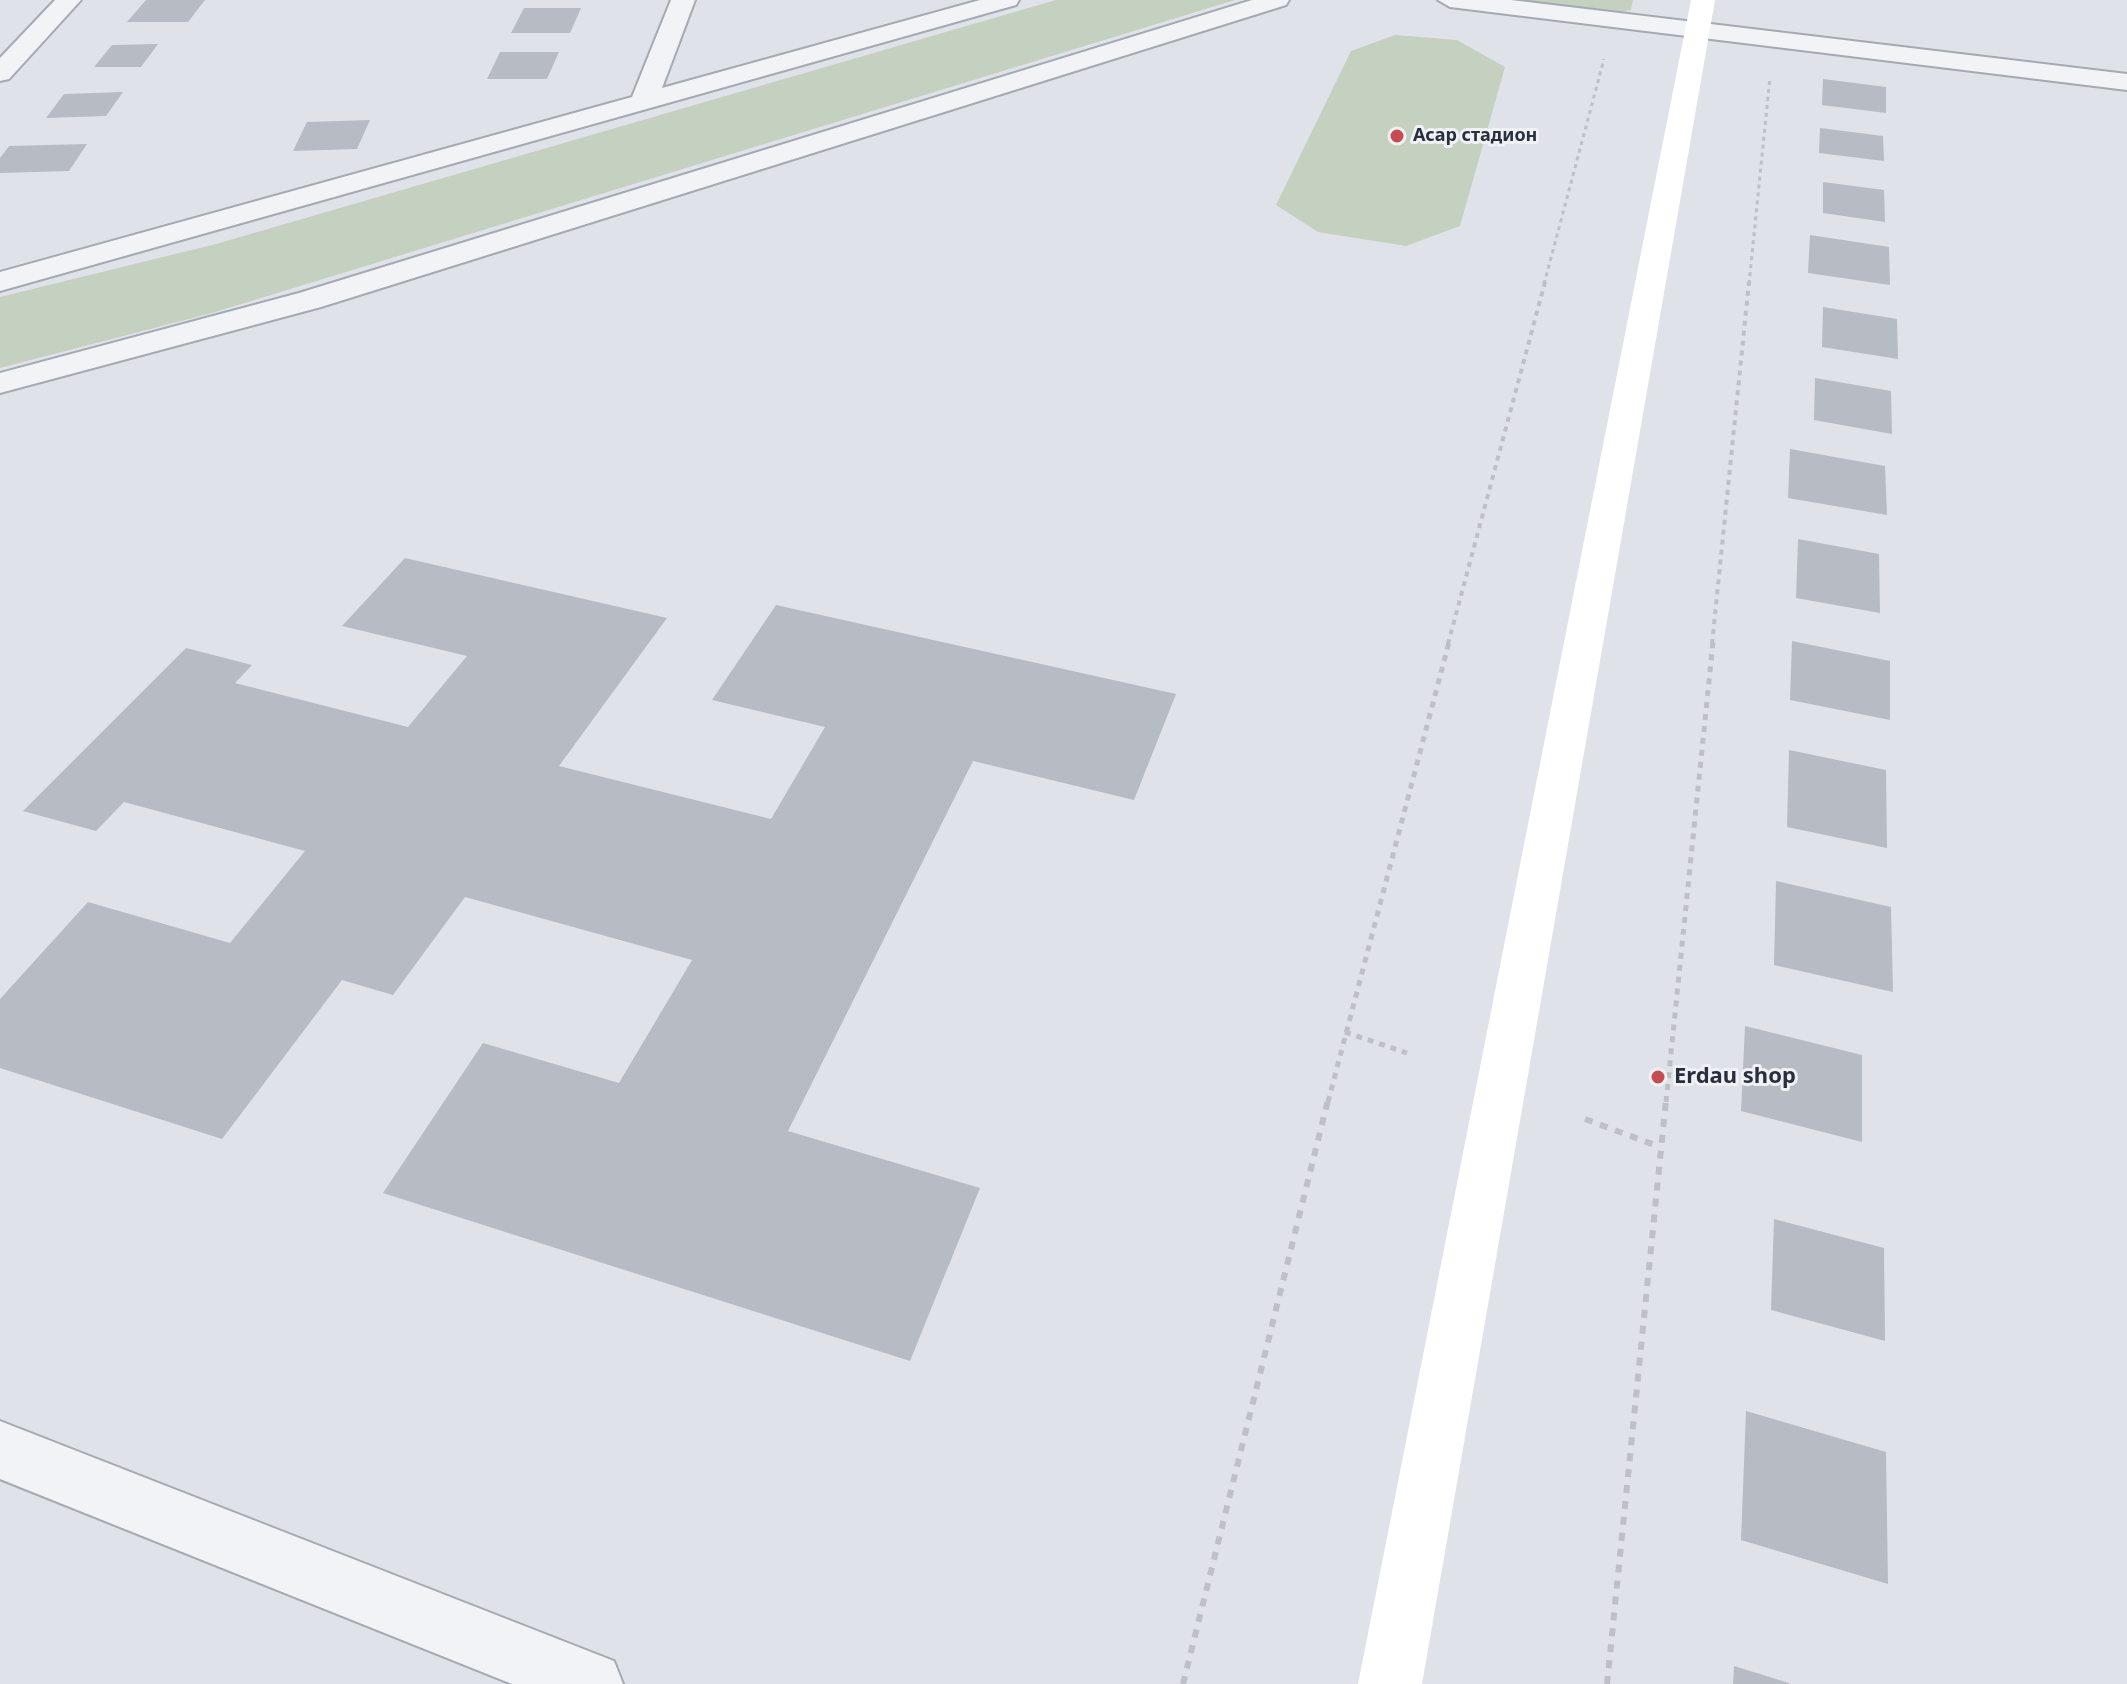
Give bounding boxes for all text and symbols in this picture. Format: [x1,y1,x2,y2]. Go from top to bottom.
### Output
place label: Асар стадион [1413,125,1537,147]
marker: Асар стадион [1388,127,1406,145]
place label: Erdau shop [1674,1064,1796,1090]
marker: Erdau shop [1649,1068,1667,1086]

